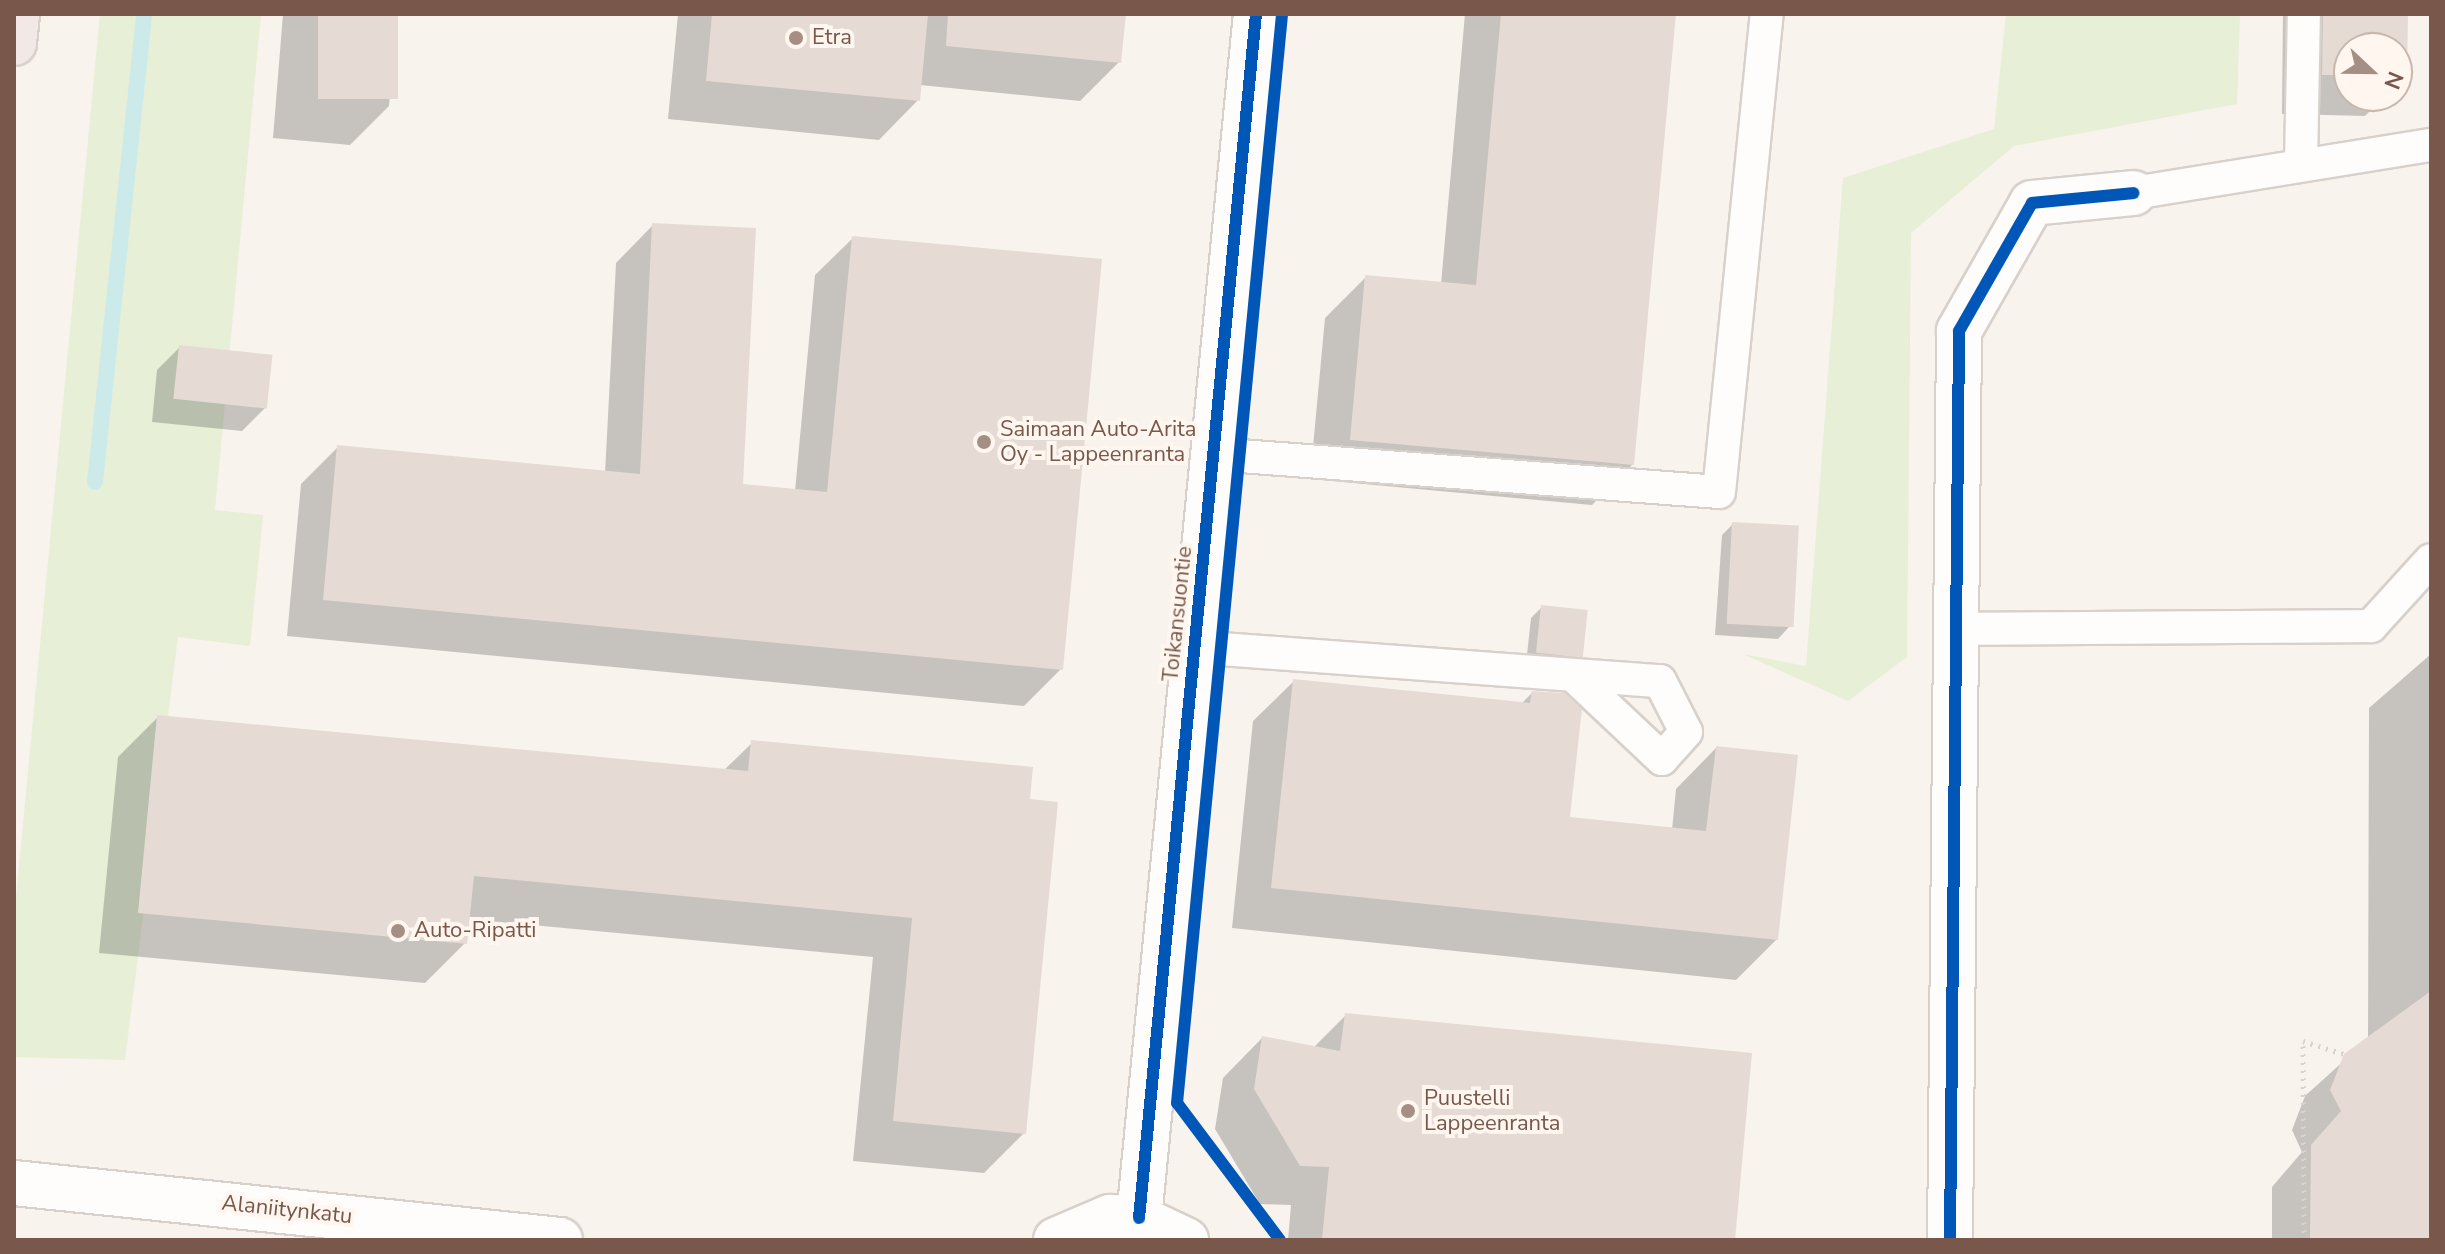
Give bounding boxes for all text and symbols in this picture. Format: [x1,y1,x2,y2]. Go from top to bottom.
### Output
place label: Etra [812,25,852,51]
marker: Etra [787,29,805,47]
north arrow [2333,32,2413,112]
text: N [2376,67,2410,93]
place label: Saimaan Auto-Arita Oy - Lappeenranta [1000,416,1196,468]
marker: Saimaan Auto-Arita Oy - Lappeenranta [975,433,993,451]
street label: Toikansuontie [1158,545,1198,683]
place label: Auto-Ripatti [414,918,536,944]
marker: Auto-Ripatti [389,922,407,940]
place label: Puustelli Lappeenranta [1424,1085,1560,1136]
marker: Puustelli Lappeenranta [1399,1102,1417,1120]
street label: Alaniitynkatu [220,1190,354,1230]

